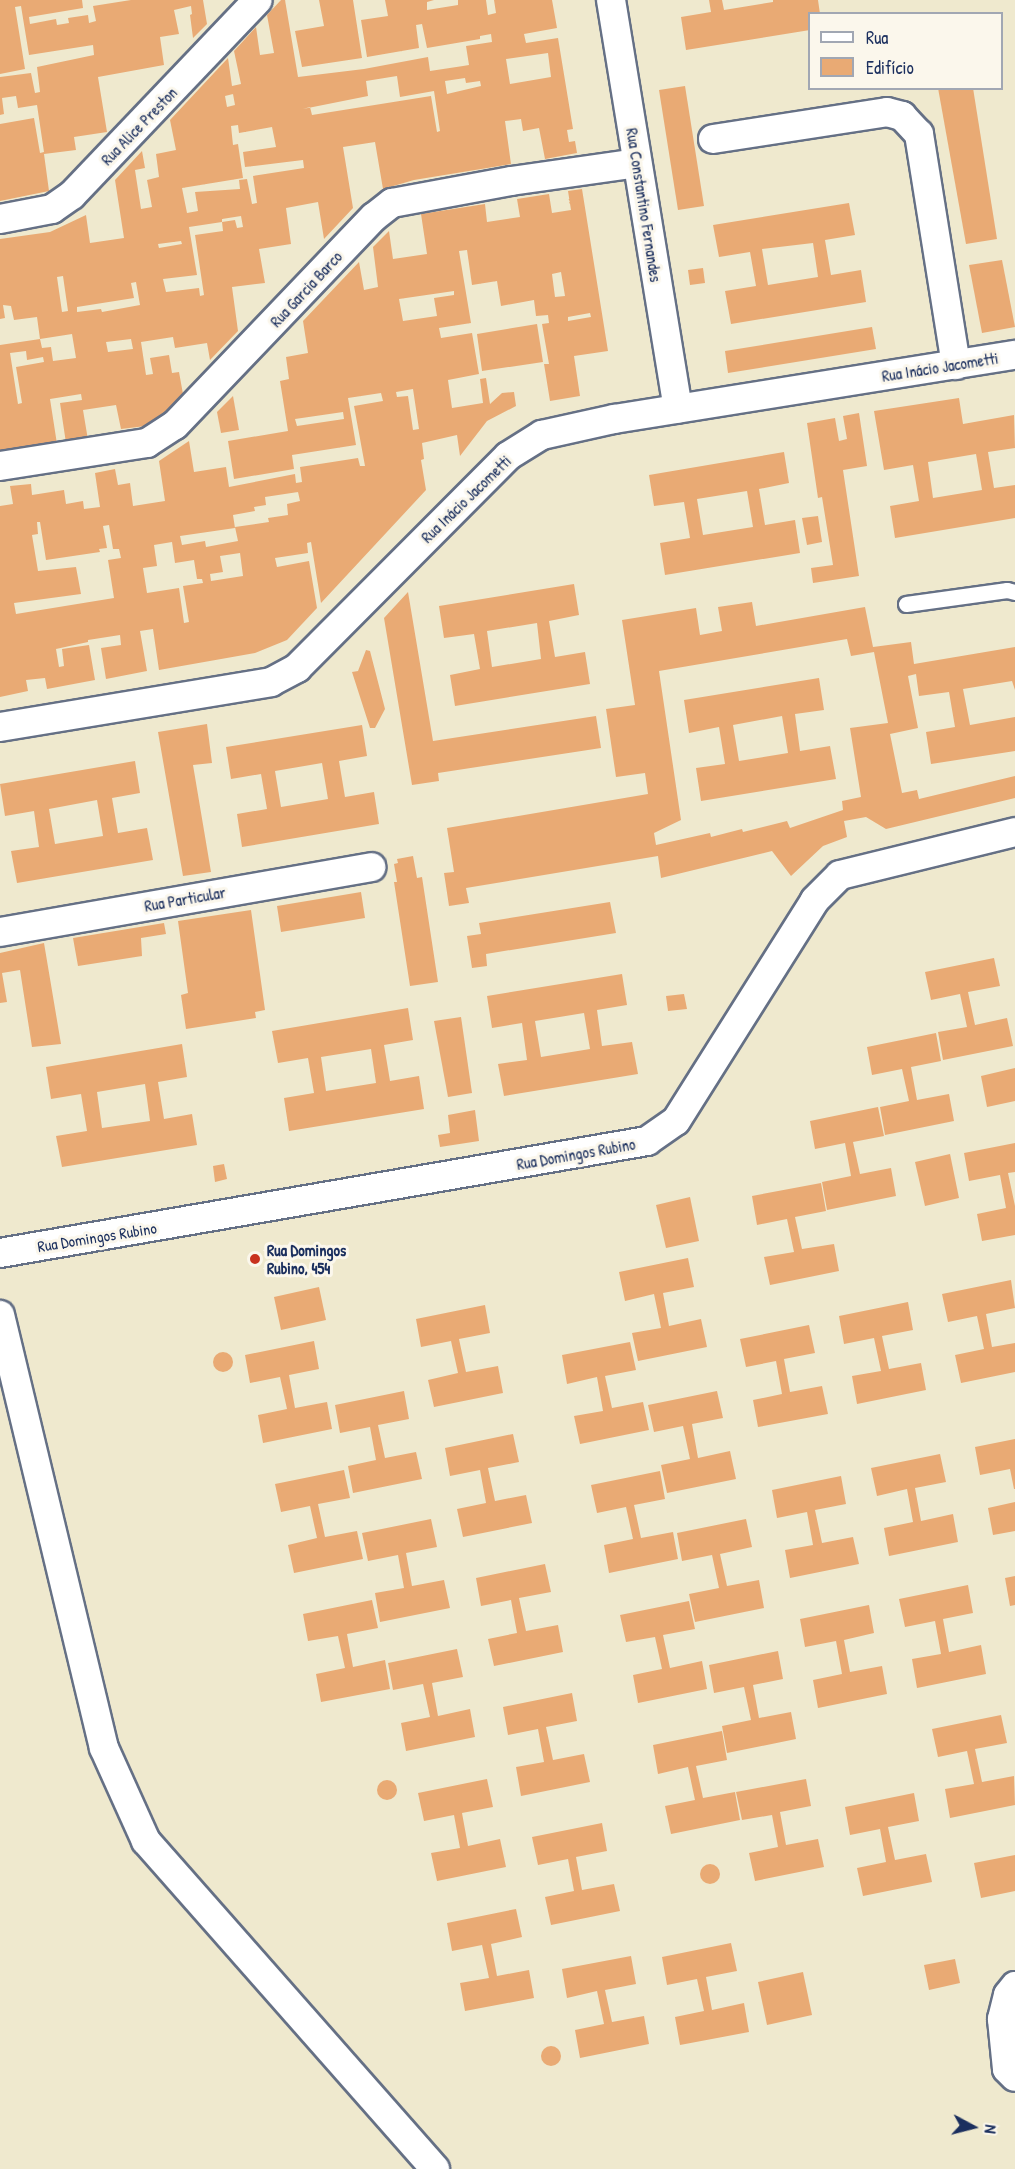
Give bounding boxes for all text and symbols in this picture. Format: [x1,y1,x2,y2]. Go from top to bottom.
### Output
legend [808,12,1003,90]
text: Rua [866,25,888,50]
text: Edifício [866,55,914,80]
street label: Rua Alice Preston [97,83,181,169]
street label: Rua Constantino Fernandes [622,127,666,283]
street label: Rua Garcia Barco [266,247,346,331]
street label: Rua Inácio Jacometti [880,348,1000,386]
street label: Rua Inácio Jacometti [417,451,515,547]
street label: Rua Particular [143,882,227,916]
street label: Rua Domingos Rubino [515,1134,637,1174]
street label: Rua Domingos Rubino [36,1218,158,1256]
place label: Rua Domingos Rubino, 454 [267,1240,346,1278]
marker: Rua Domingos Rubino, 454 [248,1252,262,1266]
north arrow [943,2097,1003,2157]
text: N [979,2124,1002,2135]

